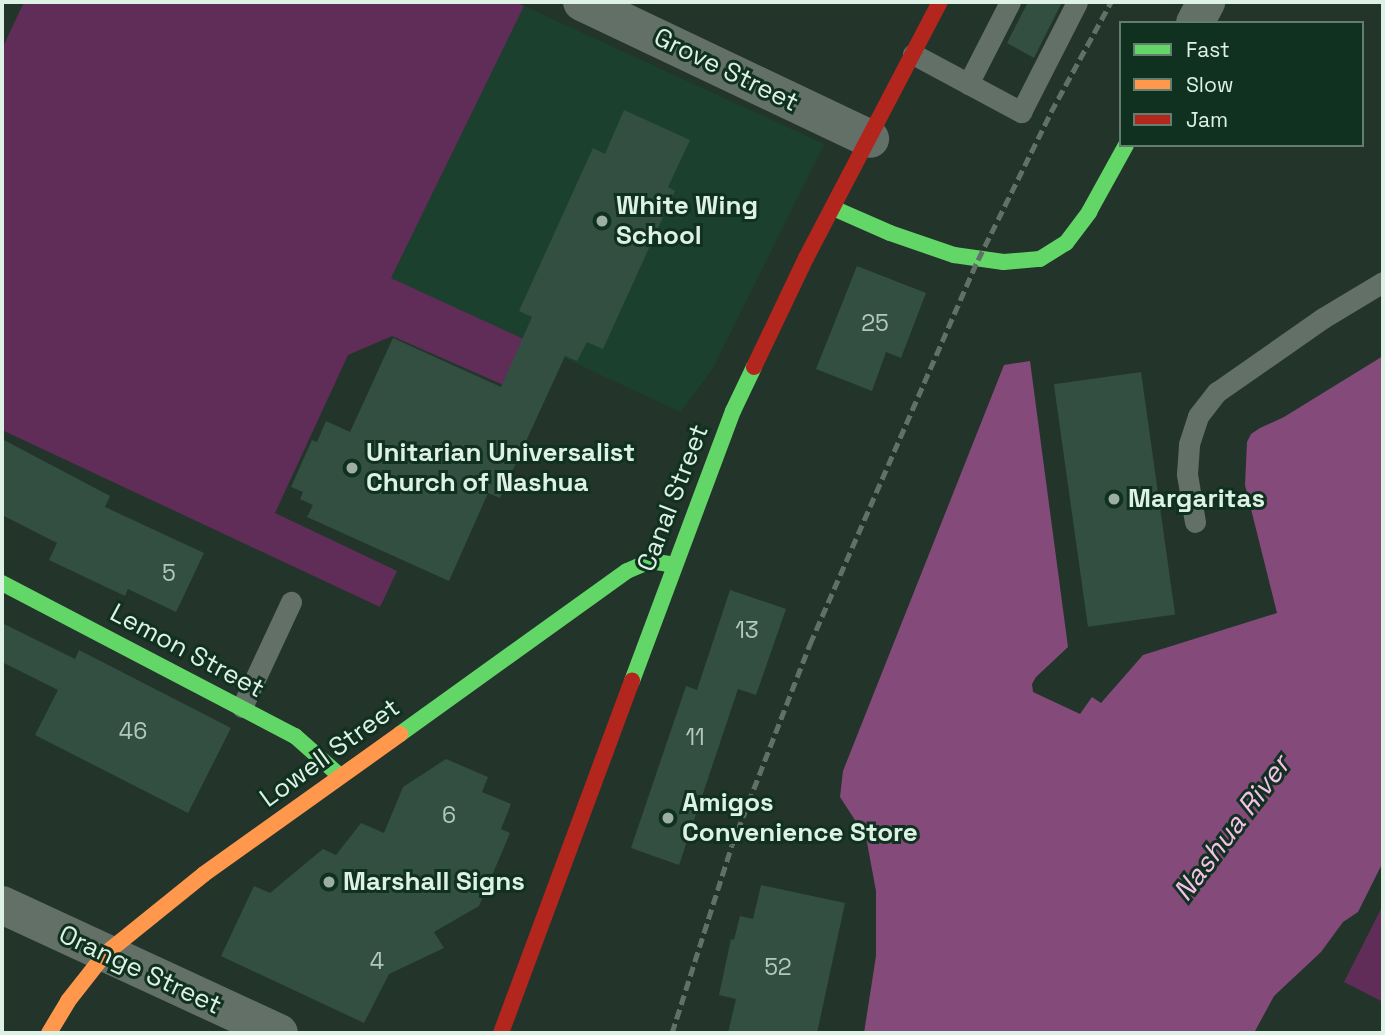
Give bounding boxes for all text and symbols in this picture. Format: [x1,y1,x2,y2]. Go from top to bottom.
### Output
legend [1119,21,1364,147]
street label: Grove Street [649,22,803,118]
text: Fast [1186,36,1230,63]
text: Slow [1186,71,1234,98]
text: Jam [1186,106,1228,133]
place label: White Wing School [616,190,758,252]
marker: White Wing School [594,213,610,229]
house number: 25 [861,309,889,337]
street label: Canal Street [631,420,715,576]
place label: Unitarian Universalist Church of Nashua [366,437,635,498]
marker: Unitarian Universalist Church of Nashua [344,460,360,476]
place label: Margaritas [1128,483,1265,515]
marker: Margaritas [1106,491,1122,507]
house number: 5 [162,559,176,587]
street label: Lemon Street [105,597,269,705]
house number: 13 [735,616,759,644]
street label: Lowell Street [254,692,406,814]
house number: 46 [119,717,147,745]
house number: 11 [685,723,705,751]
water label: Nashua River [1166,749,1296,907]
place label: Amigos Convenience Store [682,787,918,848]
house number: 6 [442,801,456,829]
marker: Amigos Convenience Store [660,810,676,826]
place label: Marshall Signs [343,866,525,898]
marker: Marshall Signs [321,874,337,890]
street label: Orange Street [54,919,226,1021]
house number: 4 [370,947,384,975]
house number: 52 [764,953,792,981]

